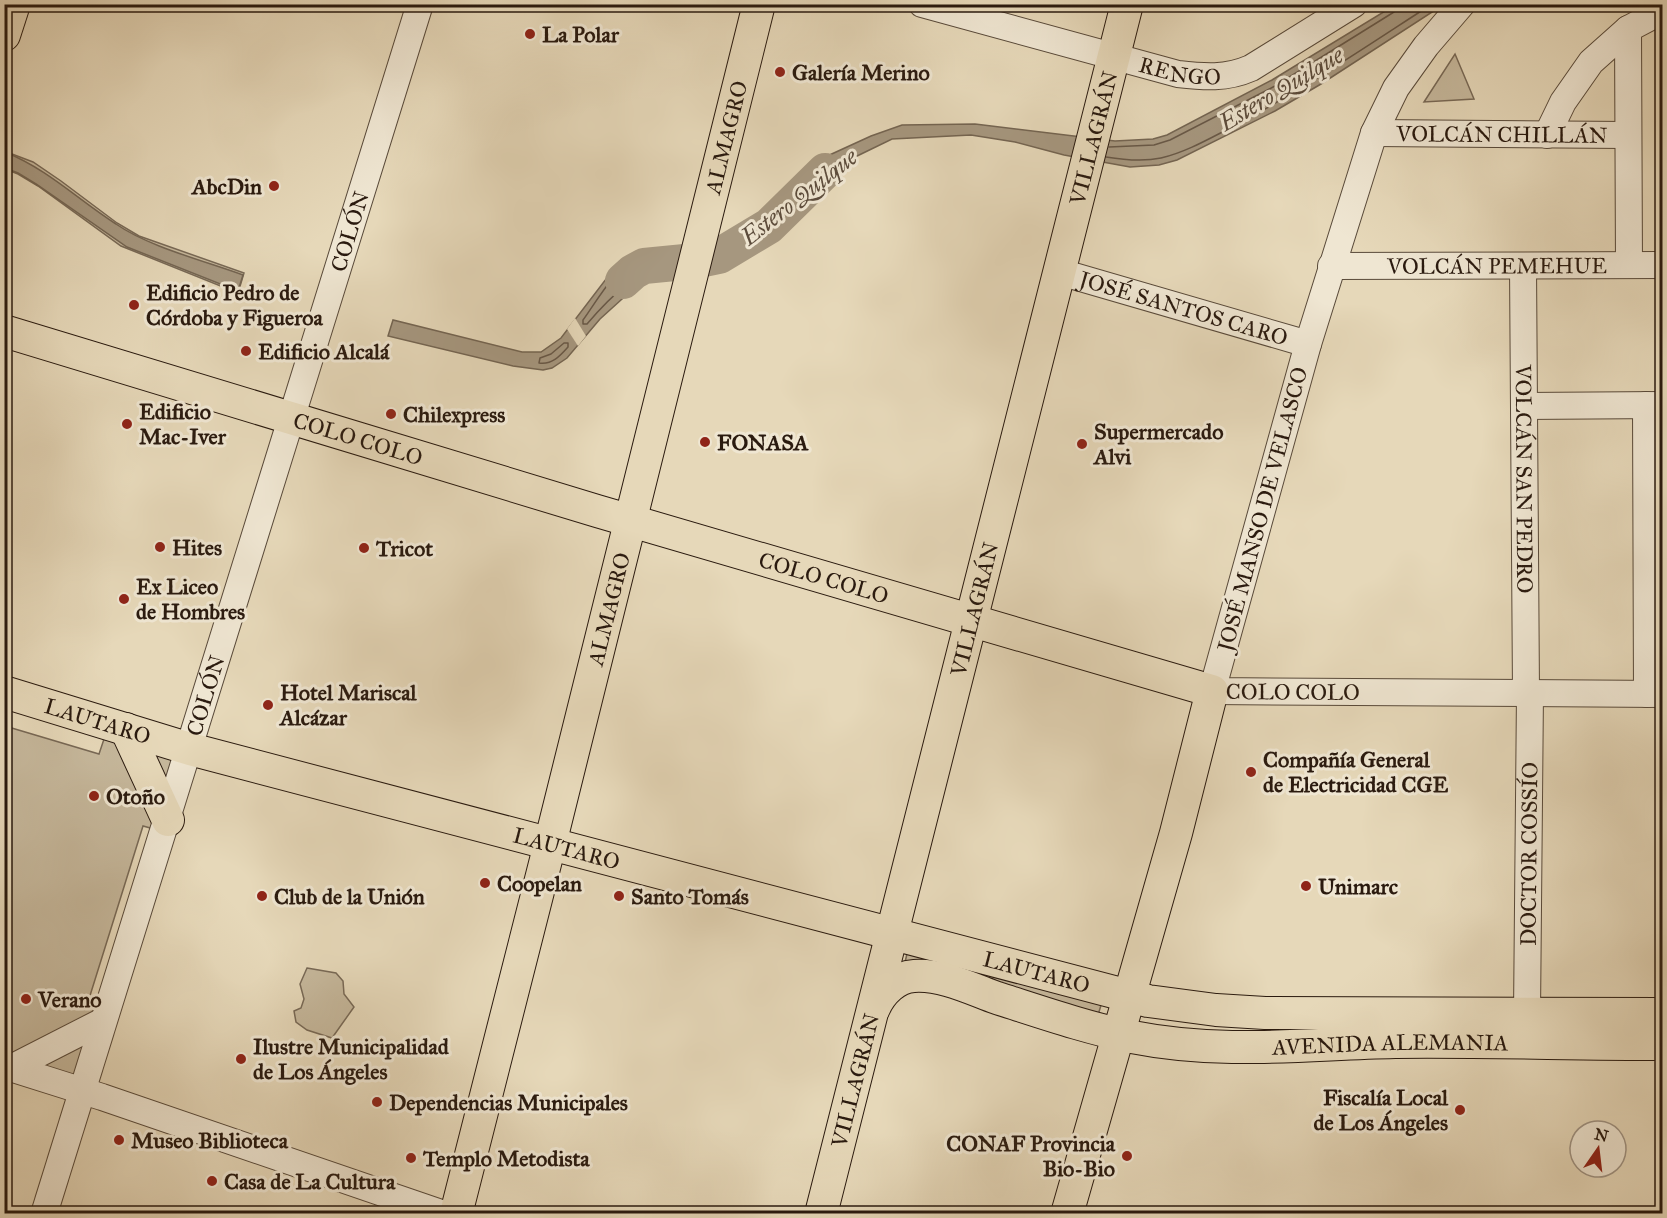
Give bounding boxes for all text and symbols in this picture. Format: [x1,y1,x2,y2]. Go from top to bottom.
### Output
place label: La Polar [542,21,620,48]
marker: La Polar [523,27,537,41]
water label: Estero Quilque [1212,40,1350,138]
street label: RENGO [1136,51,1221,91]
place label: Galería Merino [792,59,930,86]
marker: Galería Merino [773,65,787,79]
street label: VILLAGRÁN [1063,68,1124,209]
street label: ALMAGRO [699,78,753,198]
street label: VOLCÁN CHILLÁN [1395,120,1608,149]
water label: Estero Quilque [734,141,864,253]
place label: AbcDin [190,173,262,200]
marker: AbcDin [267,179,281,193]
street label: COLÓN [325,188,375,275]
street label: VOLCÁN PEMEHUE [1386,252,1607,280]
street label: JOSÉ SANTOS CARO [1075,265,1291,351]
place label: Edificio Pedro de Córdoba y Figueroa [146,279,324,331]
marker: Edificio Pedro de Córdoba y Figueroa [127,298,141,312]
place label: Edificio Alcalá [258,338,390,365]
marker: Edificio Alcalá [239,344,253,358]
street label: VOLCÁN SAN PEDRO [1510,363,1538,594]
street label: JOSÉ MANSO DE VELASCO [1211,364,1313,656]
place label: Edificio Mac-Iver [139,398,227,450]
place label: Chilexpress [403,401,505,428]
street label: COLO COLO [290,407,426,471]
marker: Chilexpress [384,407,398,421]
marker: Edificio Mac-Iver [120,417,134,431]
place label: Supermercado Alvi [1092,418,1223,470]
place label: FONASA [717,429,809,456]
marker: FONASA [698,435,712,449]
marker: Supermercado Alvi [1075,437,1089,451]
place label: Hites [172,534,222,561]
place label: Tricot [375,535,433,562]
street label: VILLAGRÁN [944,539,1004,680]
marker: Hites [153,540,167,554]
marker: Tricot [357,541,371,555]
street label: COLO COLO [756,546,892,610]
street label: ALMAGRO [582,550,636,670]
place label: Ex Liceo de Hombres [136,573,245,625]
marker: Ex Liceo de Hombres [117,592,131,606]
street label: COLÓN [180,652,231,739]
street label: COLO COLO [1226,678,1360,706]
place label: Hotel Mariscal Alcázar [278,679,418,731]
street label: LAUTARO [41,692,154,750]
marker: Hotel Mariscal Alcázar [261,698,275,712]
place label: Compañía General de Electricidad CGE [1263,746,1448,798]
street label: DOCTOR COSSÍO [1515,762,1543,946]
marker: Compañía General de Electricidad CGE [1244,765,1258,779]
place label: Otoño [106,783,165,810]
marker: Otoño [87,789,101,803]
street label: LAUTARO [510,822,623,876]
place label: Coopelan [497,870,582,897]
place label: Unimarc [1318,873,1399,900]
marker: Coopelan [478,876,492,890]
marker: Unimarc [1299,879,1313,893]
place label: Club de la Unión [274,883,425,910]
place label: Santo Tomás [631,883,749,910]
marker: Club de la Unión [255,889,269,903]
marker: Santo Tomás [612,889,626,903]
street label: LAUTARO [980,945,1093,999]
place label: Verano [37,986,102,1013]
marker: Verano [19,992,33,1006]
street label: VILLAGRÁN [825,1010,885,1151]
street label: AVENIDA ALEMANIA [1271,1029,1509,1061]
place label: Ilustre Municipalidad de Los Ángeles [253,1033,450,1085]
marker: Ilustre Municipalidad de Los Ángeles [234,1052,248,1066]
place label: Fiscalía Local de Los Ángeles [1314,1084,1449,1136]
place label: Dependencias Municipales [389,1089,628,1116]
marker: Dependencias Municipales [370,1095,384,1109]
marker: Fiscalía Local de Los Ángeles [1453,1103,1467,1117]
north arrow [1568,1119,1628,1179]
text: N [1593,1124,1611,1146]
place label: Museo Biblioteca [131,1127,289,1154]
place label: CONAF Provincia Bio-Bio [946,1130,1116,1182]
marker: Museo Biblioteca [112,1133,126,1147]
place label: Templo Metodista [422,1145,590,1172]
marker: CONAF Provincia Bio-Bio [1120,1149,1134,1163]
marker: Templo Metodista [404,1151,418,1165]
place label: Casa de La Cultura [224,1168,396,1195]
marker: Casa de La Cultura [205,1174,219,1188]

